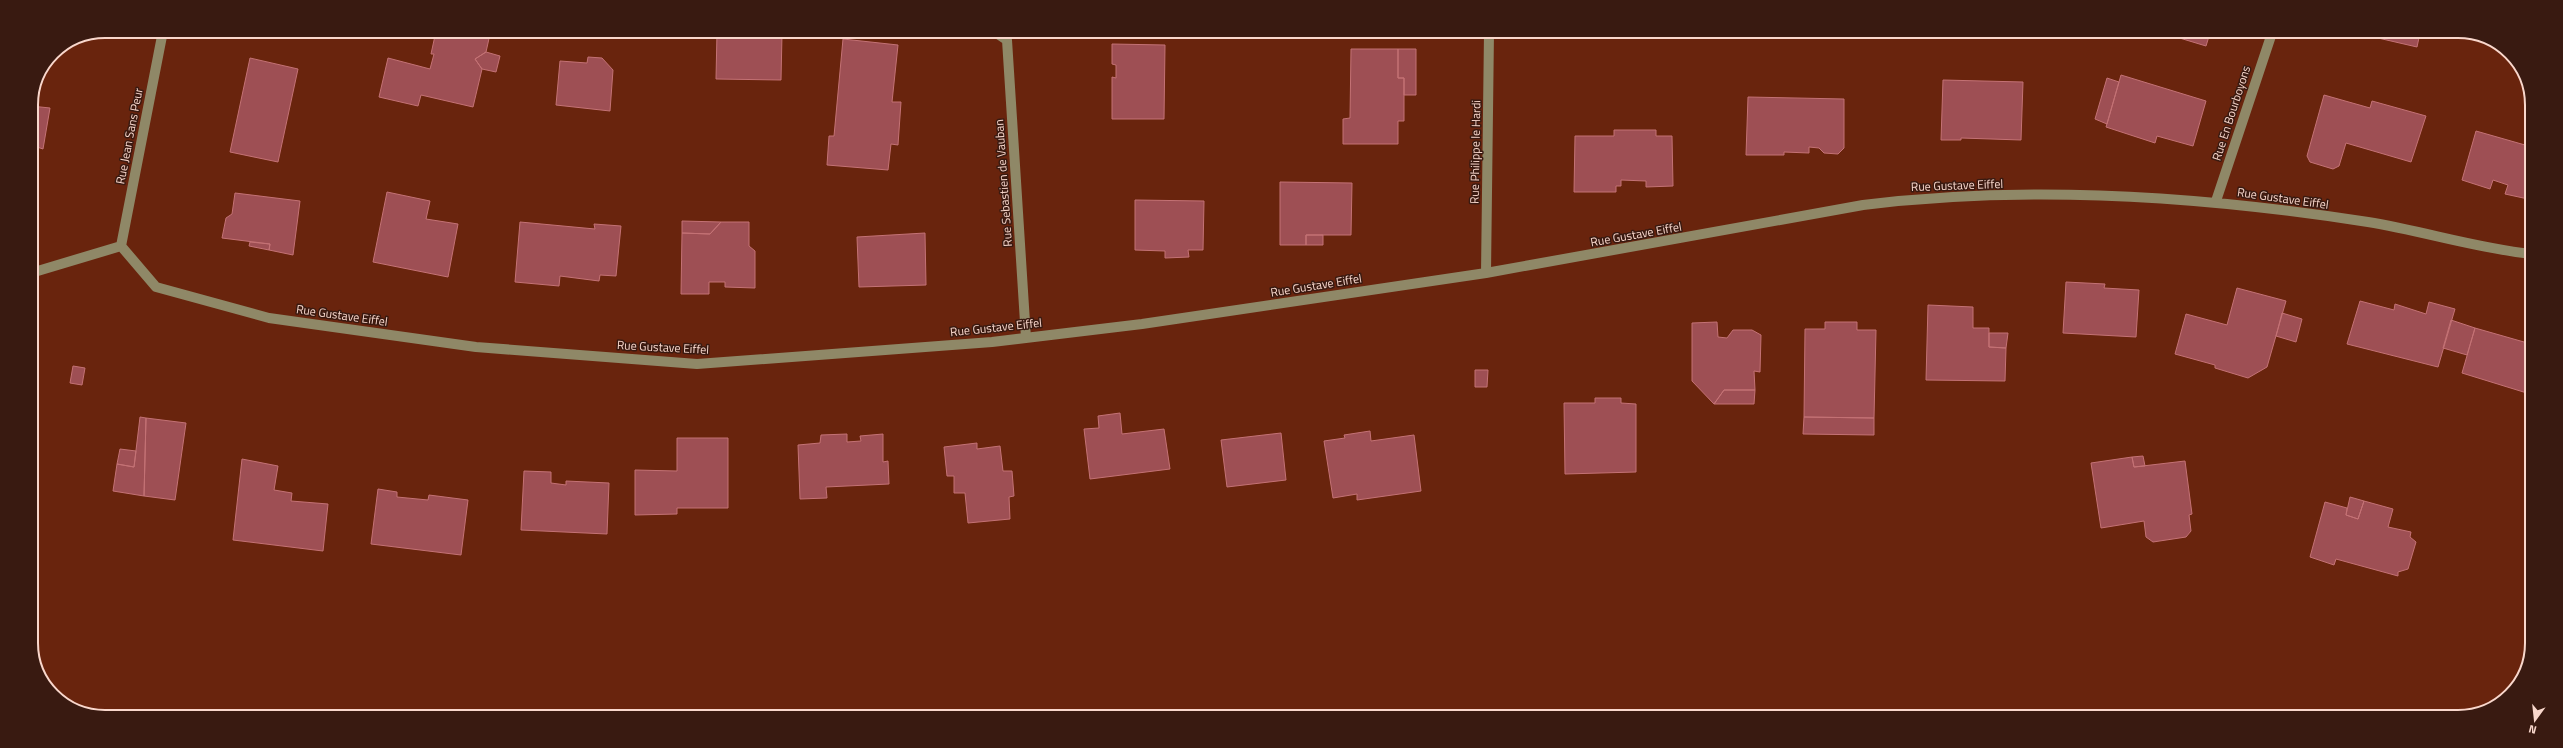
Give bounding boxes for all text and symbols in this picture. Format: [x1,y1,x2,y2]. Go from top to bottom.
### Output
street label: Rue En Bourboyons [2207,63,2255,163]
street label: Rue Jean Sans Peur [110,86,148,186]
street label: Rue Philippe le Hardi [1465,100,1485,204]
street label: Rue Sebastien de Vauban [989,119,1017,247]
street label: Rue Gustave Eiffel [1911,174,2003,196]
street label: Rue Gustave Eiffel [2236,182,2330,214]
street label: Rue Gustave Eiffel [1589,217,1683,251]
street label: Rue Gustave Eiffel [1269,268,1363,302]
street label: Rue Gustave Eiffel [295,299,389,331]
street label: Rue Gustave Eiffel [949,313,1043,341]
street label: Rue Gustave Eiffel [616,335,710,359]
north arrow [2515,700,2555,740]
text: N [2527,721,2538,738]

